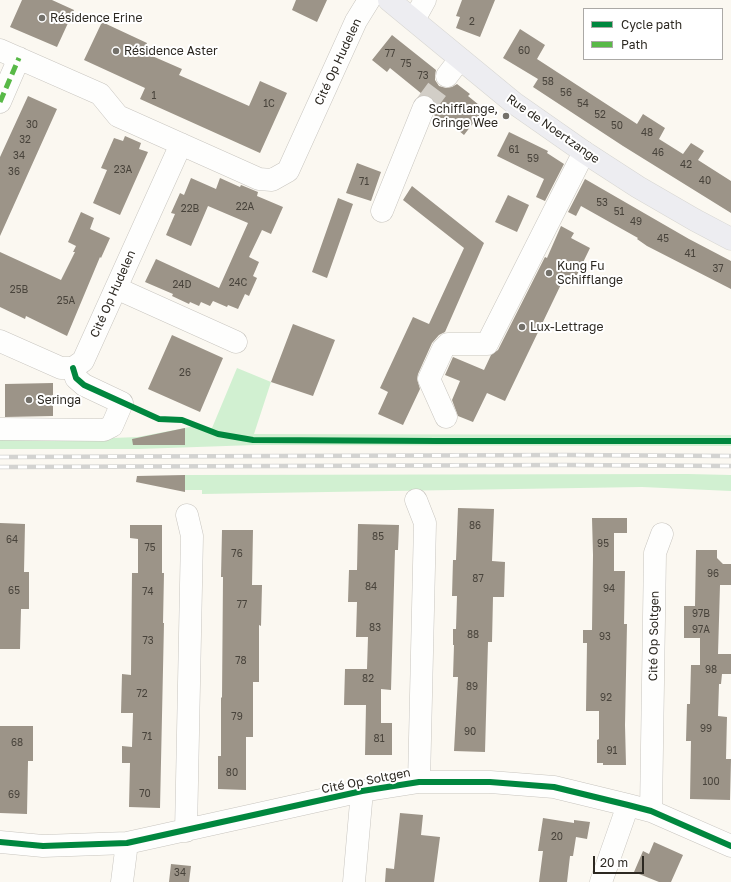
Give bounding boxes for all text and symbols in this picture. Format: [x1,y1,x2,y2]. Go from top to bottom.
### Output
legend [583,8,723,60]
place label: Résidence Erine [50,11,142,25]
marker: Résidence Erine [37,13,47,23]
street label: Cité Op Hudelen [312,16,364,108]
house number: 2 [469,16,475,28]
text: Cycle path [621,17,682,32]
text: Path [621,37,648,52]
place label: Résidence Aster [124,44,218,58]
house number: 60 [518,45,530,57]
marker: Résidence Aster [111,46,121,56]
house number: 77 [385,48,395,60]
house number: 75 [400,58,412,70]
house number: 73 [417,70,429,82]
house number: 58 [542,76,554,88]
house number: 56 [560,87,572,99]
house number: 1 [152,90,156,102]
street label: Rue de Noertzange [504,91,602,167]
house number: 1C [263,98,275,110]
house number: 54 [577,98,589,110]
place label: Schifflange, Gringe Wee [429,102,498,130]
house number: 52 [594,109,606,121]
marker: Schifflange, Gringe Wee [501,111,511,121]
house number: 30 [26,119,38,131]
house number: 50 [611,120,623,132]
house number: 48 [641,127,653,139]
house number: 32 [19,134,31,146]
house number: 61 [509,144,519,156]
house number: 46 [652,147,664,159]
house number: 34 [13,150,25,162]
house number: 59 [527,153,539,165]
house number: 42 [680,159,692,171]
house number: 23A [114,164,132,176]
house number: 36 [8,166,20,178]
house number: 40 [699,175,711,187]
house number: 71 [359,176,369,188]
house number: 53 [596,197,608,209]
house number: 22A [236,201,254,213]
house number: 22B [181,203,199,215]
house number: 51 [614,206,624,218]
house number: 49 [630,216,642,228]
house number: 45 [657,233,669,245]
street label: Cité Op Hudelen [87,248,139,340]
house number: 41 [685,248,695,260]
place label: Kung Fu Schifflange [557,259,623,287]
house number: 37 [712,263,724,275]
marker: Kung Fu Schifflange [544,268,554,278]
house number: 24C [229,277,247,289]
house number: 24D [173,279,191,291]
house number: 25B [10,284,28,296]
house number: 25A [57,295,75,307]
place label: Lux-Lettrage [530,320,603,334]
marker: Lux-Lettrage [517,322,527,332]
house number: 26 [179,367,191,379]
place label: Seringa [37,393,81,407]
marker: Seringa [24,395,34,405]
house number: 86 [469,520,481,532]
house number: 85 [372,531,384,543]
house number: 64 [6,534,18,546]
house number: 95 [597,538,609,550]
house number: 75 [144,542,156,554]
house number: 76 [231,548,243,560]
house number: 96 [707,568,719,580]
house number: 87 [472,573,484,585]
house number: 84 [365,581,377,593]
house number: 94 [603,583,615,595]
house number: 65 [8,585,20,597]
house number: 74 [142,586,154,598]
street label: Cité Op Soltgen [646,591,662,681]
house number: 77 [237,599,247,611]
house number: 97B [692,608,710,620]
house number: 83 [369,622,381,634]
house number: 97A [692,624,710,636]
house number: 88 [467,629,479,641]
house number: 93 [599,631,611,643]
house number: 73 [142,635,154,647]
house number: 78 [235,655,247,667]
house number: 98 [705,664,717,676]
house number: 82 [362,673,374,685]
house number: 89 [466,681,478,693]
house number: 72 [136,688,148,700]
house number: 92 [600,692,612,704]
house number: 79 [231,711,243,723]
house number: 99 [700,723,712,735]
house number: 90 [464,726,476,738]
house number: 71 [142,731,152,743]
house number: 81 [374,733,384,745]
house number: 68 [11,737,23,749]
house number: 91 [607,745,617,757]
street label: Cité Op Soltgen [320,765,412,797]
house number: 80 [226,767,238,779]
house number: 100 [702,776,720,788]
house number: 70 [139,788,151,800]
house number: 69 [8,789,20,801]
house number: 20 [551,831,563,843]
scale bar [595,848,646,874]
text: 20 m [600,855,628,870]
house number: 34 [174,867,186,879]

